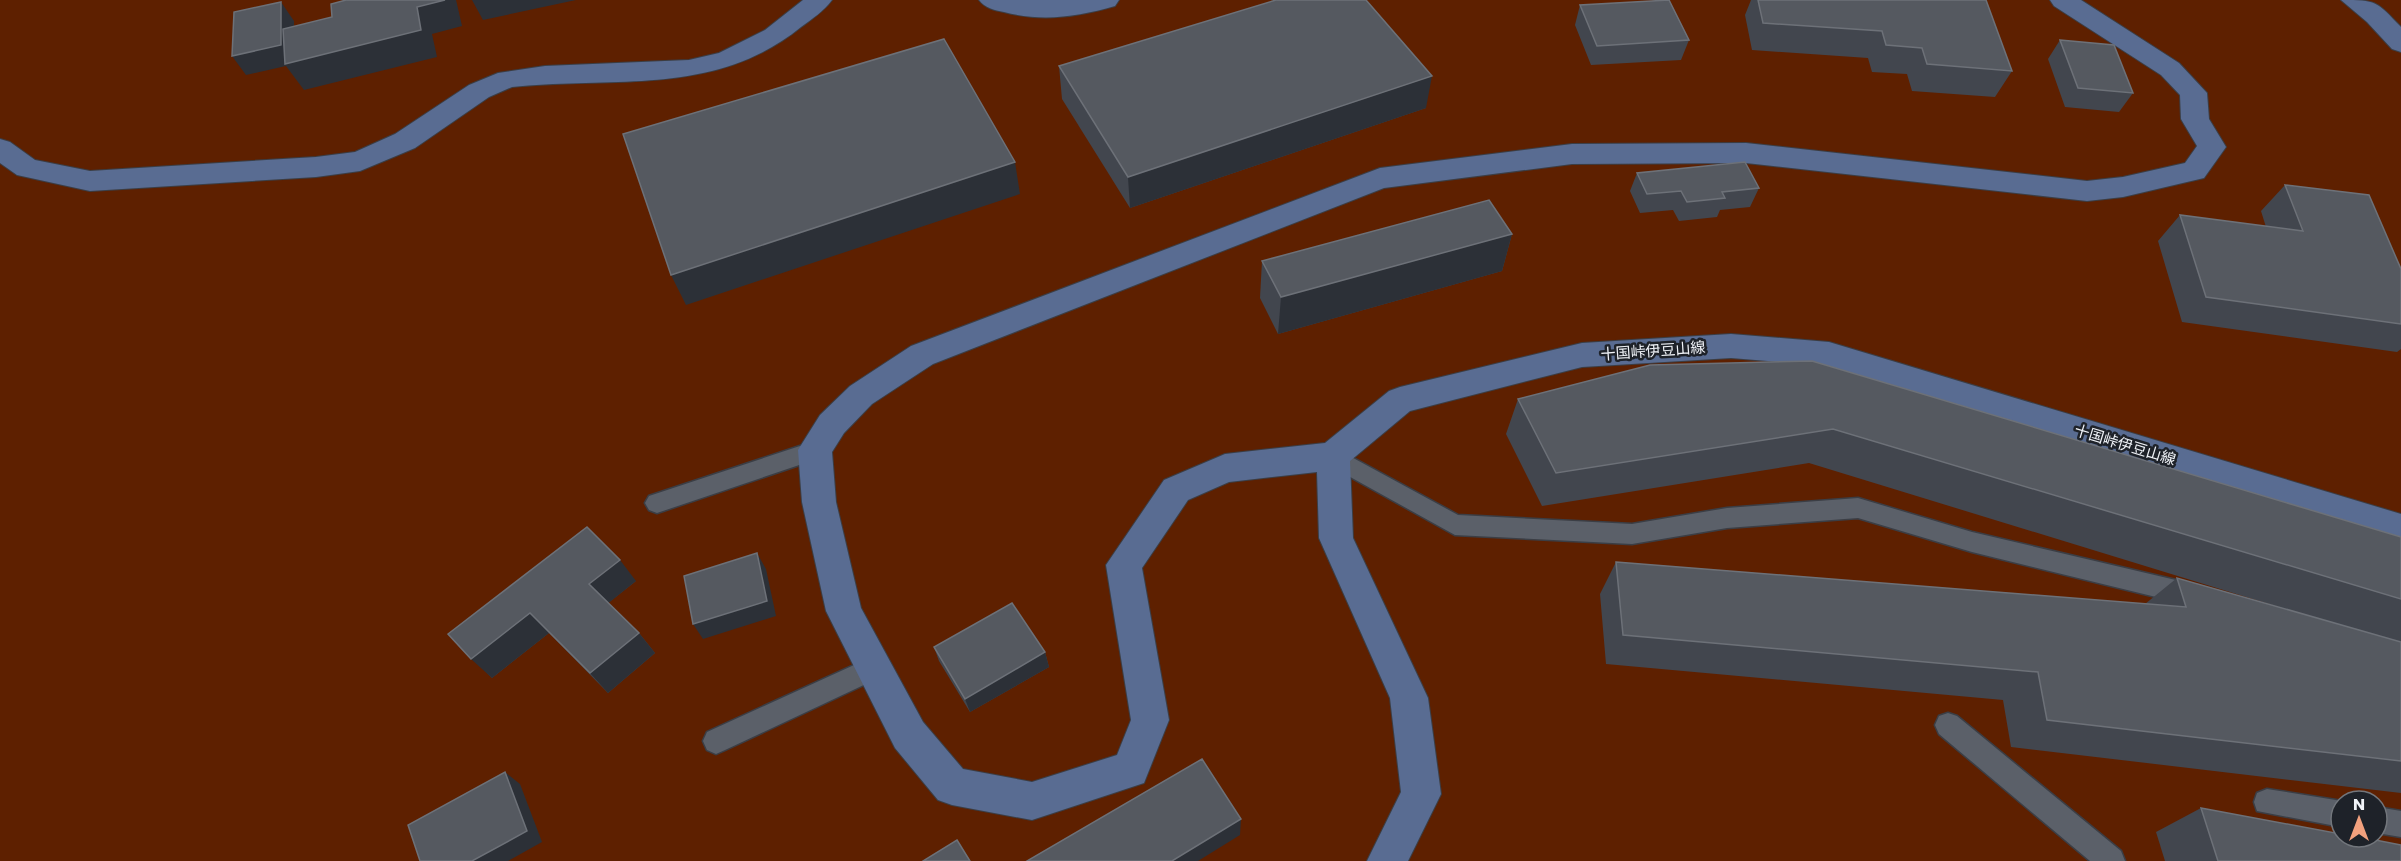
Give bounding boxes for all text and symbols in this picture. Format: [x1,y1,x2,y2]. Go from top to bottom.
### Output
street label: 十国峠伊豆山線 [1600,336,1706,365]
street label: 十国峠伊豆山線 [2072,419,2178,470]
north arrow [2329,789,2389,849]
text: N [2353,793,2365,816]

